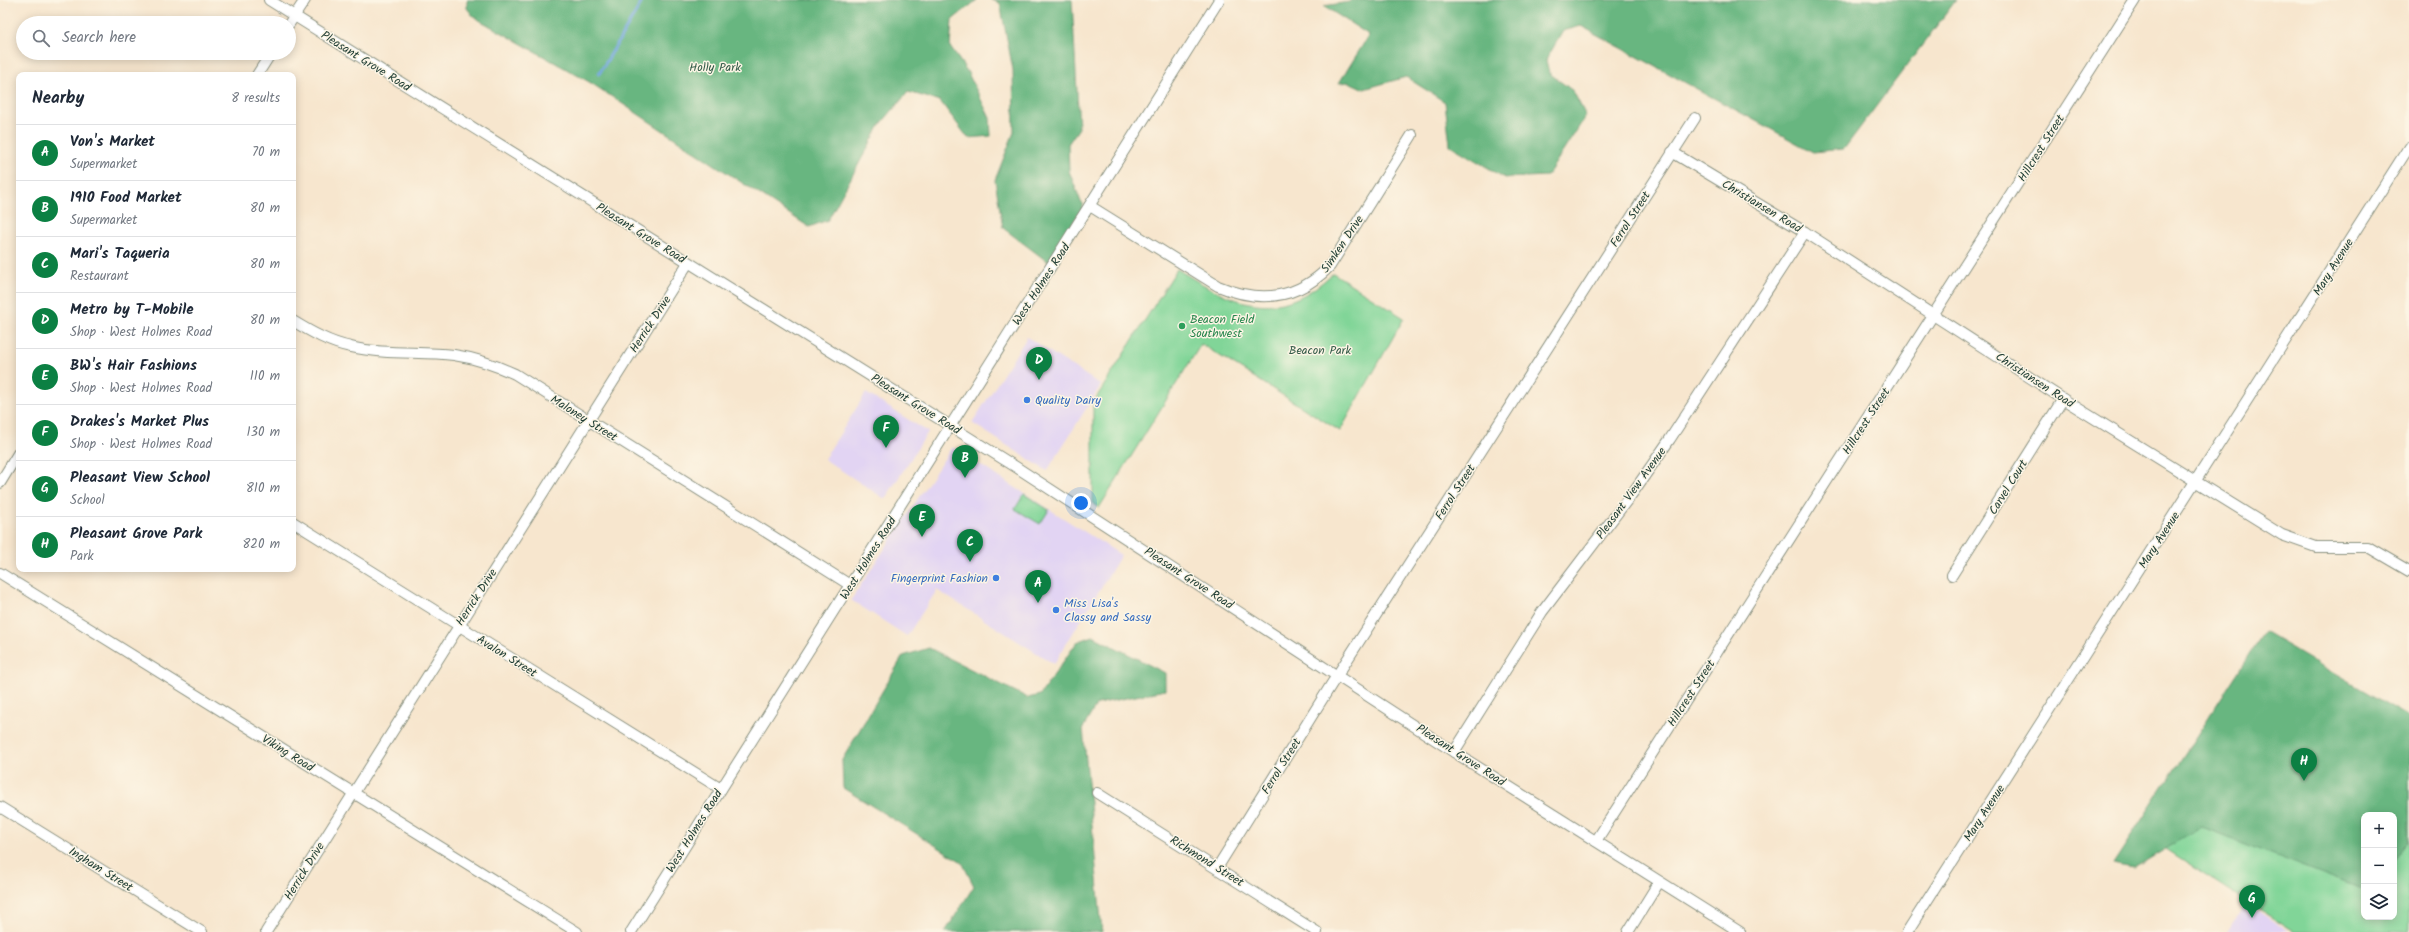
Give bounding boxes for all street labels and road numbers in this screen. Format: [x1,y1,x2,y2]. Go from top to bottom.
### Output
street label: Pleasant Grove Road [317,26,415,97]
street label: Hillcrest Street [2013,111,2070,186]
street label: Christiansen Road [1718,175,1806,238]
street label: Ferrol Street [1605,187,1656,251]
street label: Pleasant Grove Road [592,198,690,269]
street label: Simken Drive [1316,211,1369,277]
street label: Mary Avenue [2308,234,2359,300]
street label: West Holmes Road [1008,239,1076,329]
street label: Herrick Drive [625,291,676,357]
street label: Christiansen Road [1991,348,2079,414]
street label: Pleasant Grove Road [867,369,965,440]
street label: Hillcrest Street [1838,384,1895,459]
street label: Maloney Street [546,390,621,447]
street label: Pleasant View Avenue [1591,443,1672,543]
street label: Carvel Court [1984,456,2033,519]
street label: Ferrol Street [1430,460,1481,524]
street label: Mary Avenue [2134,507,2185,573]
street label: West Holmes Road [835,512,902,603]
street label: Pleasant Grove Road [1140,542,1238,615]
street label: Herrick Drive [451,564,502,630]
street label: Avalon Street [473,630,541,683]
street label: Hillcrest Street [1663,656,1720,731]
street label: Pleasant Grove Road [1412,719,1510,792]
street label: Viking Road [258,730,319,778]
street label: Ferrol Street [1257,734,1306,798]
street label: Mary Avenue [1959,780,2010,846]
street label: West Holmes Road [661,785,728,876]
street label: Richmond Street [1166,831,1248,892]
street label: Herrick Drive [279,838,330,904]
street label: Ingham Street [65,842,137,897]

